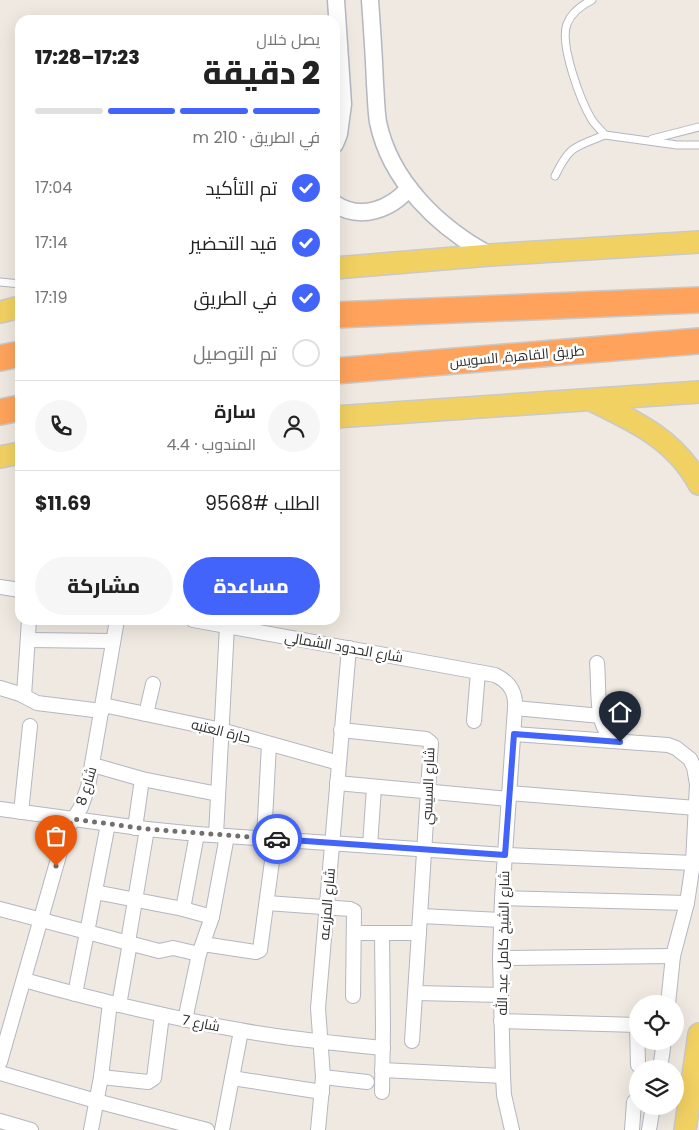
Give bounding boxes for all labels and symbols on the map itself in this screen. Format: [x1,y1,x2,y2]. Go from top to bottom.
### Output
street label: طريق القاهرة, السويس [449,340,585,372]
street label: شارع الحدود الشمالي [283,627,405,669]
pin [599,691,641,742]
street label: حارة العتبه [189,714,253,748]
street label: شارع السيسي [417,747,440,825]
street label: شارع 8 [71,764,101,808]
courier [252,814,302,864]
pin [35,815,77,866]
street label: شارع المزرعه [314,867,340,941]
street label: شارع الشيخ كامل عبد الله [492,870,514,1016]
street label: شارع 7 [180,1010,222,1036]

